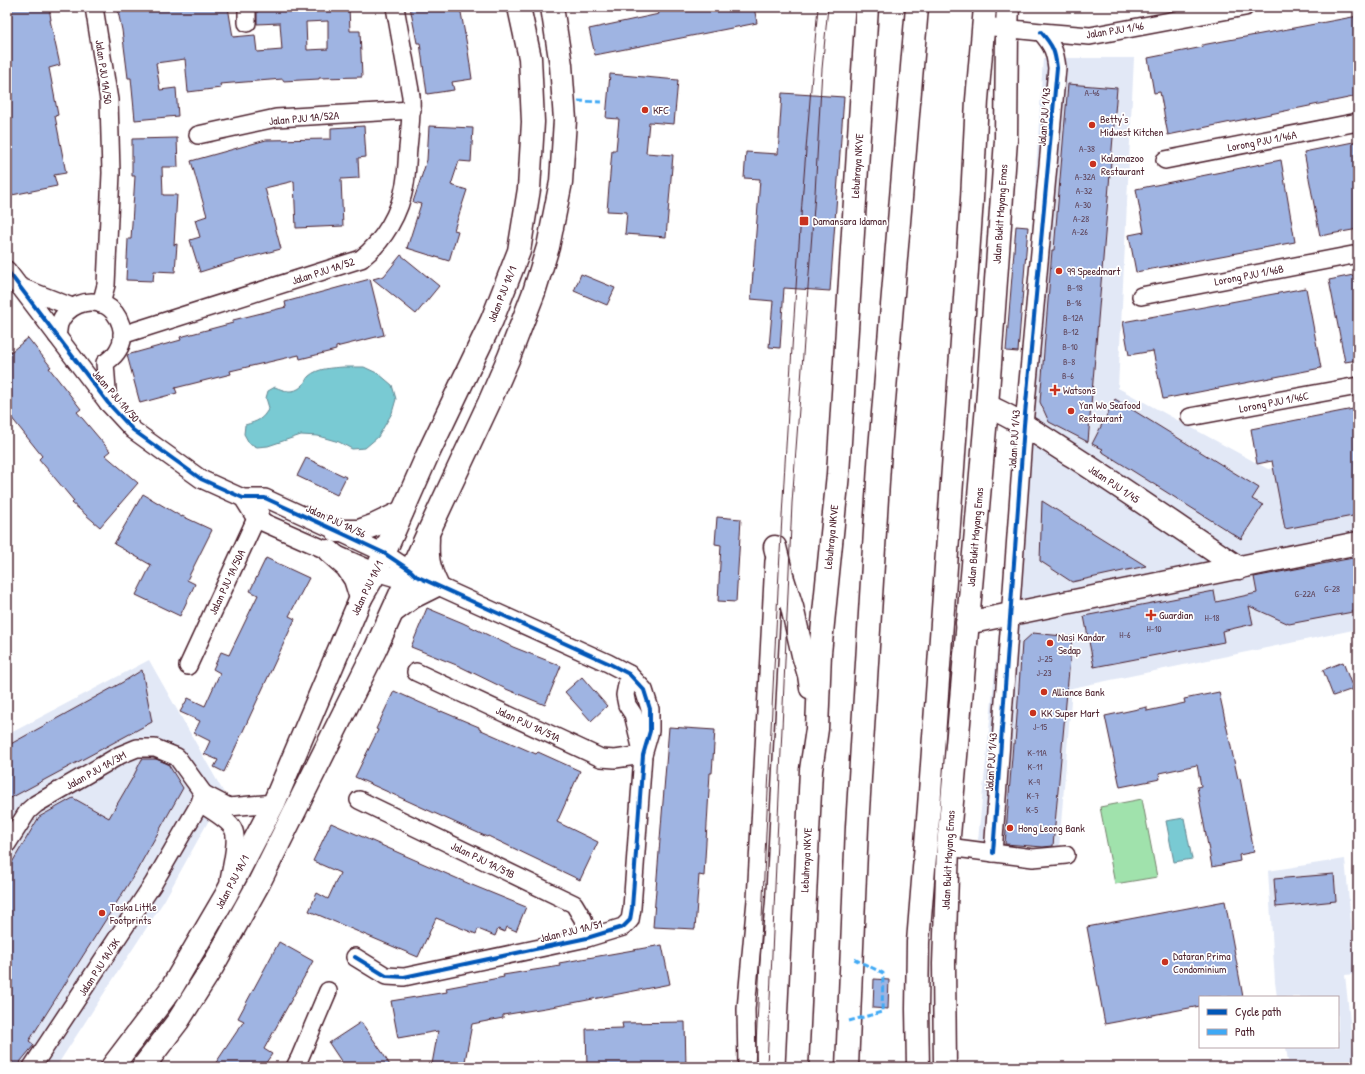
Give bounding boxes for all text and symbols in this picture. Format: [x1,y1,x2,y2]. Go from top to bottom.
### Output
street label: Jalan PJU 1/46 [1085,18,1145,41]
street label: Jalan PJU 1A/50 [93,39,115,105]
street label: Jalan PJU 1/43 [1034,87,1054,147]
house number: A-46 [1085,87,1100,99]
place label: KFC [653,103,669,117]
marker: KFC [640,105,650,115]
street label: Jalan PJU 1A/52A [268,108,340,128]
place label: Betty's Midwest Kitchen [1100,112,1164,139]
marker: Betty's Midwest Kitchen [1087,120,1097,130]
street label: Lorong PJU 1/46A [1226,127,1298,155]
street label: Lebuhraya NKVE [848,133,866,199]
house number: A-38 [1079,143,1095,155]
place label: Kalamazoo Restaurant [1101,151,1145,178]
marker: Kalamazoo Restaurant [1088,159,1098,169]
street label: Jalan Bukit Mayang Emas [990,164,1010,264]
house number: A-32A [1075,171,1096,183]
house number: A-32 [1076,185,1093,197]
house number: A-30 [1075,199,1091,211]
house number: A-28 [1073,213,1089,225]
place label: Damansara Idaman [813,214,887,228]
marker: Damansara Idaman [798,215,810,227]
house number: A-26 [1072,226,1088,238]
street label: Jalan PJU 1A/52 [290,254,356,288]
street label: Lorong PJU 1/46B [1213,261,1285,289]
street label: Jalan PJU 1A/1 [484,264,520,324]
place label: 99 Speedmart [1067,264,1120,278]
marker: 99 Speedmart [1054,266,1064,276]
house number: B-18 [1067,282,1083,294]
house number: B-16 [1066,297,1082,309]
house number: B-12A [1063,312,1084,324]
house number: B-12 [1063,326,1080,338]
house number: B-10 [1062,341,1078,353]
house number: B-8 [1063,356,1075,368]
street label: Jalan PJU 1A/50 [90,367,143,425]
house number: B-6 [1062,370,1074,382]
place label: Watsons [1063,383,1096,397]
marker: Watsons [1050,385,1060,395]
street label: Lorong PJU 1/46C [1238,388,1310,416]
place label: Yan Wo Seafood Restaurant [1079,398,1141,425]
marker: Yan Wo Seafood Restaurant [1066,406,1076,416]
street label: Jalan PJU 1/43 [1005,409,1023,469]
street label: Jalan PJU 1/45 [1086,462,1142,506]
street label: Jalan Bukit Mayang Emas [964,487,986,587]
street label: Jalan PJU 1A/56 [304,501,369,541]
street label: Lebuhraya NKVE [821,504,841,570]
street label: Jalan PJU 1A/50A [206,547,248,617]
street label: Jalan PJU 1A/1 [348,558,386,618]
house number: G-28 [1324,583,1340,595]
house number: G-22A [1295,588,1316,600]
place label: Guardian [1159,608,1193,622]
marker: Guardian [1146,610,1156,620]
house number: H-18 [1204,612,1220,624]
house number: H-10 [1146,623,1162,635]
house number: H-6 [1119,629,1131,641]
place label: Nasi Kandar Sedap [1058,630,1106,657]
marker: Nasi Kandar Sedap [1045,638,1055,648]
house number: J-25 [1038,653,1053,665]
house number: J-23 [1036,667,1052,679]
place label: Alliance Bank [1052,685,1105,699]
marker: Alliance Bank [1039,687,1049,697]
street label: Jalan PJU 1A/51A [494,703,563,745]
place label: KK Super Mart [1041,706,1099,720]
marker: KK Super Mart [1028,708,1038,718]
house number: J-15 [1033,721,1047,733]
street label: Jalan PJU 1/43 [982,732,1000,792]
house number: K-11A [1027,747,1047,759]
street label: Jalan PJU 1A/3M [63,748,129,792]
house number: K-11 [1028,761,1042,773]
house number: K-9 [1028,776,1041,788]
house number: K-7 [1027,790,1040,802]
house number: K-5 [1026,804,1038,816]
street label: Jalan Bukit Mayang Emas [938,810,958,910]
place label: Hong Leong Bank [1018,821,1085,835]
marker: Hong Leong Bank [1005,823,1015,833]
street label: Lebuhraya NKVE [797,827,815,893]
street label: Jalan PJU 1A/51B [449,839,518,882]
street label: Jalan PJU 1A/1 [212,853,252,911]
place label: Taska Little Footprints [109,900,157,927]
marker: Taska Little Footprints [97,908,107,918]
street label: Jalan PJU 1A/51 [538,916,604,946]
street label: Jalan PJU 1A/3K [75,935,123,998]
place label: Dataran Prima Condominium [1173,949,1231,976]
marker: Dataran Prima Condominium [1160,957,1170,967]
legend [1199,996,1339,1048]
text: Cycle path [1235,1003,1281,1020]
text: Path [1235,1023,1255,1040]

